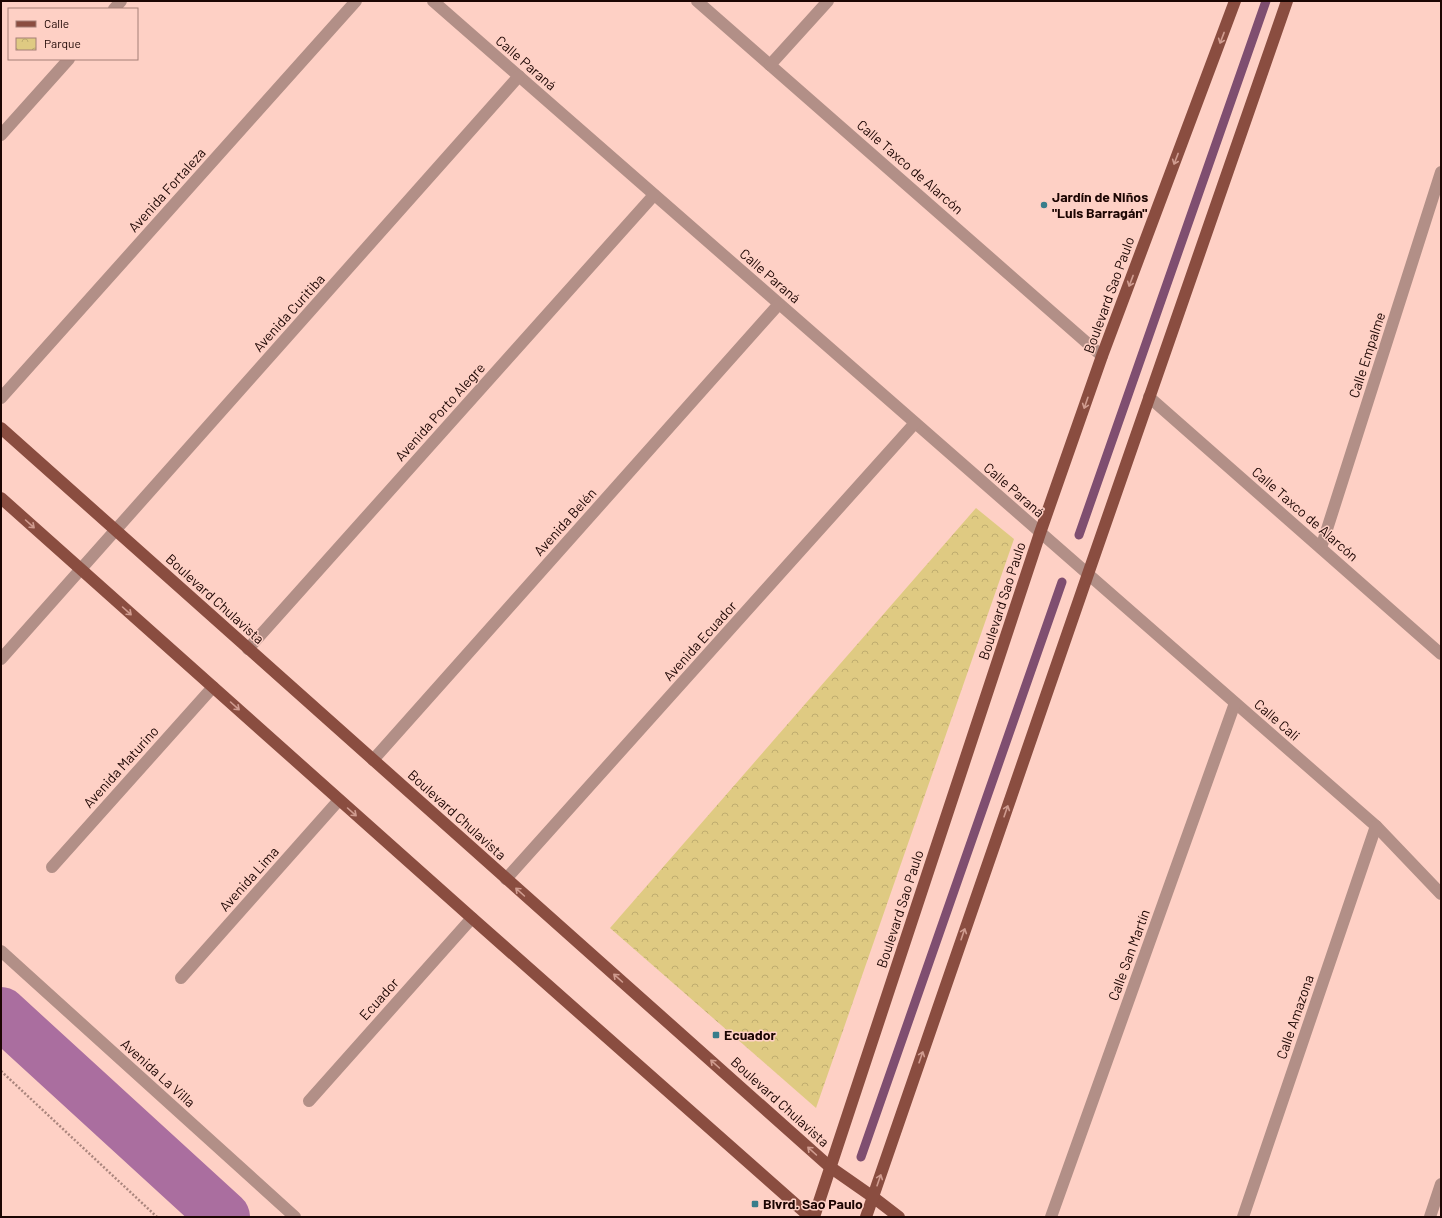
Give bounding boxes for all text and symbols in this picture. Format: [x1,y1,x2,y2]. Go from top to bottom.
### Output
legend [8,8,138,60]
text: Calle [44,16,69,30]
one-way arrow [1217,31,1225,43]
street label: Calle Paraná [493,32,560,94]
text: Parque [44,36,81,50]
street label: Calle Taxco de Alarcón [854,116,967,217]
street label: Avenida Fortaleza [124,144,209,235]
one-way arrow [1172,153,1180,165]
place label: Jardín de Niños "Luis Barragán" [1052,188,1148,221]
marker: Jardín de Niños "Luis Barragán" [1039,200,1049,210]
street label: Boulevard Sao Paulo [1080,234,1138,356]
street label: Calle Paraná [737,245,804,307]
street label: Avenida Curitiba [249,270,328,355]
one-way arrow [1126,275,1134,287]
street label: Calle Empalme [1345,310,1388,400]
street label: Avenida Porto Alegre [391,359,488,464]
one-way arrow [1082,396,1089,409]
street label: Calle Paraná [981,459,1048,521]
street label: Calle Taxco de Alarcón [1249,463,1362,564]
street label: Avenida Belén [530,484,599,559]
one-way arrow [25,519,35,529]
street label: Boulevard Sao Paulo [974,540,1029,662]
street label: Boulevard Chulavista [163,550,268,647]
street label: Avenida Ecuador [659,597,740,684]
one-way arrow [122,606,132,615]
street label: Calle Cali [1251,695,1304,744]
one-way arrow [229,702,240,711]
street label: Avenida Maturino [79,722,162,811]
street label: Boulevard Chulavista [405,766,510,863]
one-way arrow [1002,806,1010,818]
one-way arrow [347,807,358,816]
street label: Avenida Lima [215,843,282,914]
street label: Boulevard Sao Paulo [872,848,927,970]
one-way arrow [516,888,526,897]
street label: Calle San Martín [1104,907,1153,1003]
one-way arrow [960,929,968,941]
street label: Calle Amazona [1272,972,1317,1061]
street label: Ecuador [355,974,402,1023]
one-way arrow [612,974,623,983]
place label: Ecuador [724,1026,776,1043]
marker: Ecuador [711,1030,721,1040]
street label: Avenida La Villa [118,1035,199,1110]
one-way arrow [918,1051,925,1064]
street label: Boulevard Chulavista [728,1053,833,1150]
one-way arrow [710,1060,720,1069]
one-way arrow [807,1146,817,1155]
one-way arrow [875,1174,883,1186]
place label: Blvrd. Sao Paulo [763,1195,863,1212]
marker: Blvrd. Sao Paulo [750,1199,760,1209]

